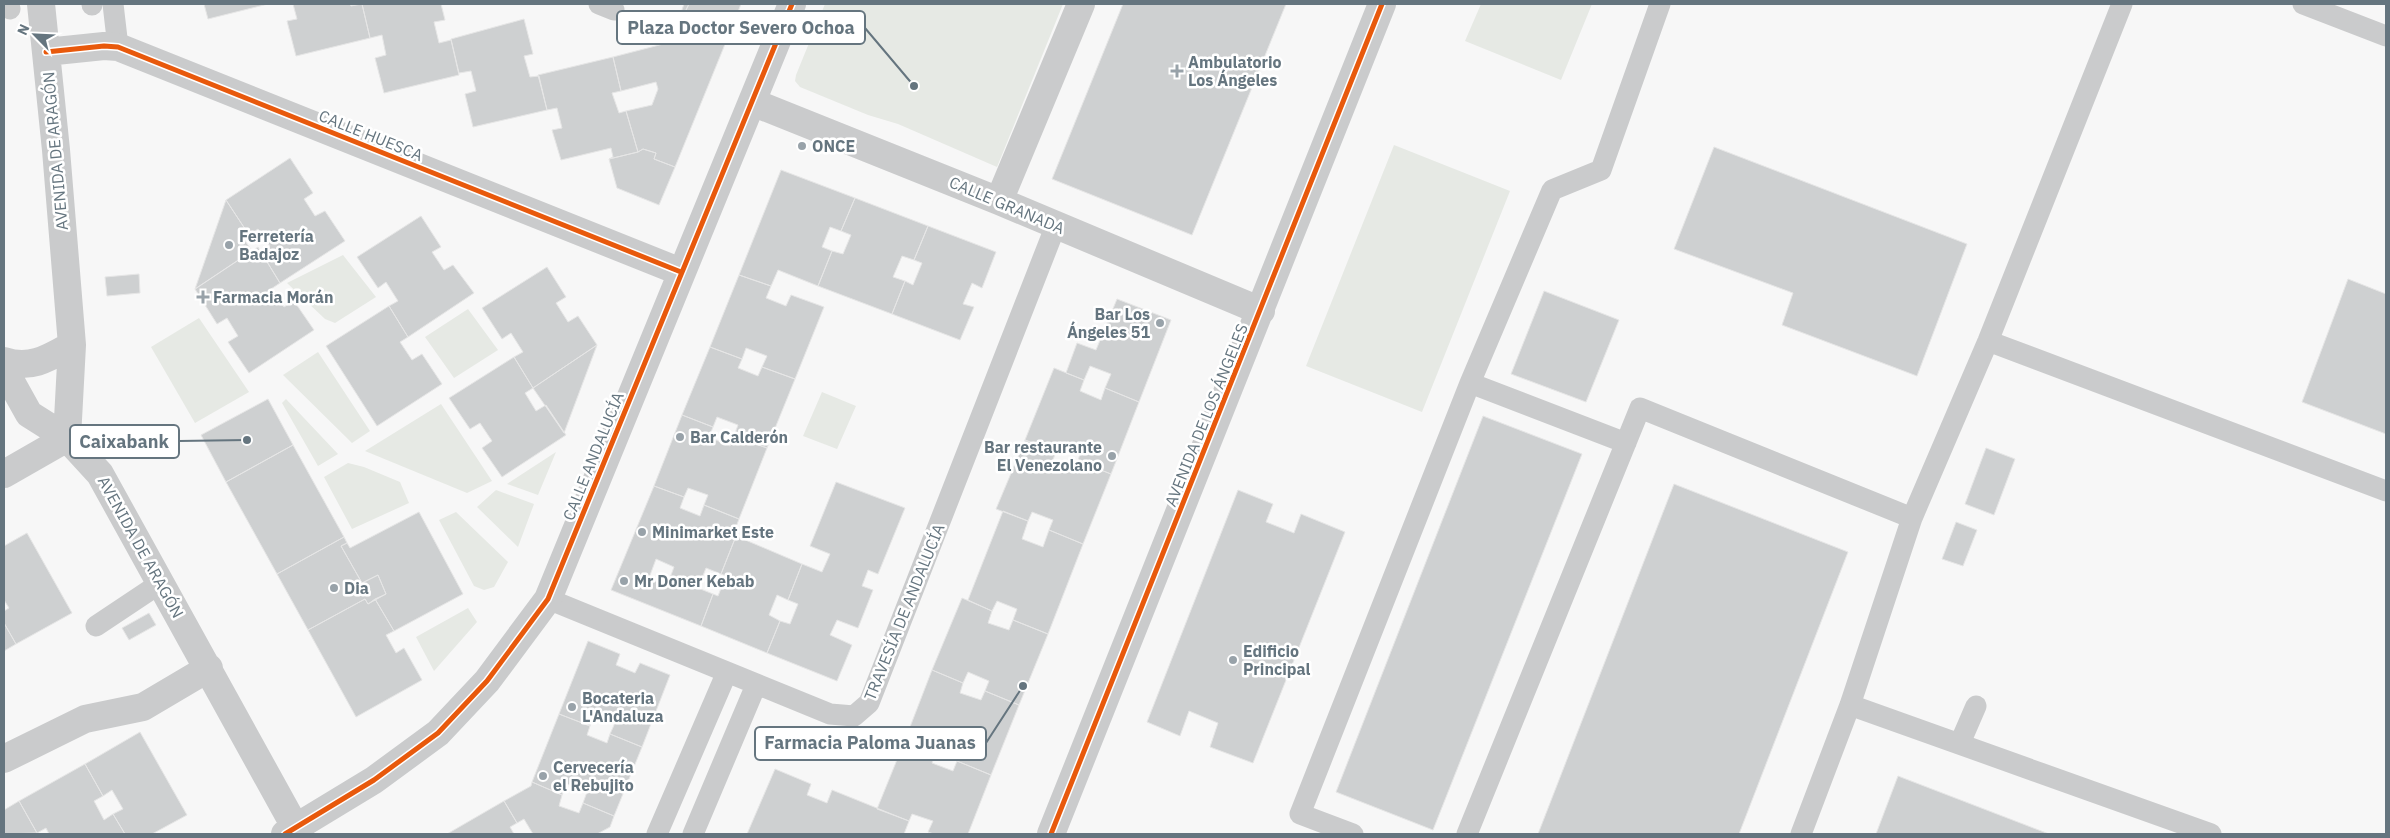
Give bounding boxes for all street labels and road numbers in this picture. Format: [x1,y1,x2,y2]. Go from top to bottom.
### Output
street label: AVENIDA DE ARAGÓN [37,71,72,231]
street label: CALLE HUESCA [316,105,426,165]
street label: CALLE GRANADA [946,172,1068,238]
street label: AVENIDA DE LOS ÁNGELES [1159,320,1252,509]
street label: CALLE ANDALUCÍA [557,388,628,523]
street label: AVENIDA DE ARAGÓN [94,472,189,621]
street label: TRAVESÍA DE ANDALUCÍA [858,520,949,703]

